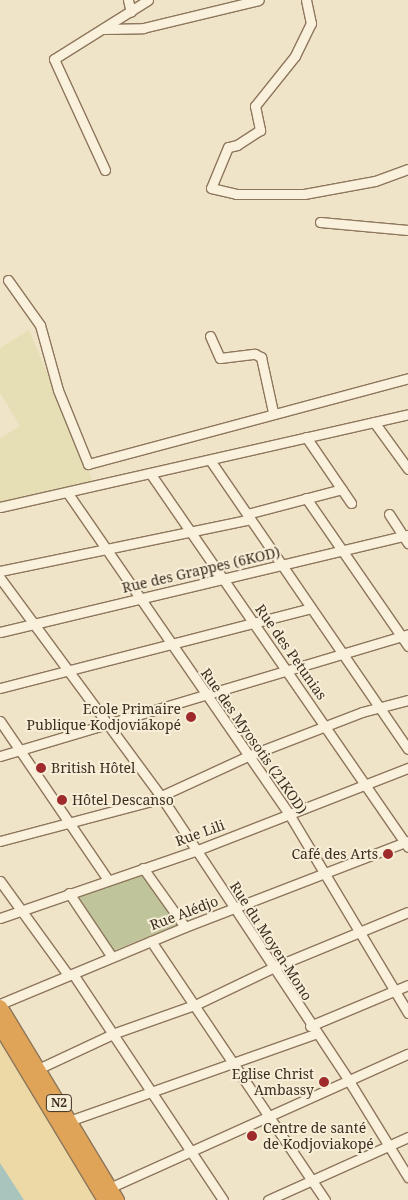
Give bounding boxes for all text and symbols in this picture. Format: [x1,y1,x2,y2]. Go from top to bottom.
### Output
street label: Rue des Grappes (6KOD) [120,544,282,596]
street label: Rue des Petunias [252,601,330,703]
street label: Rue des Myosotis (21KOD) [197,665,311,817]
place label: Ecole Primaire Publique Kodjoviakopé [27,701,181,734]
marker: Ecole Primaire Publique Kodjoviakopé [185,711,197,723]
place label: British Hôtel [51,760,135,776]
marker: British Hôtel [35,762,47,774]
place label: Hôtel Descanso [72,792,174,808]
marker: Hôtel Descanso [56,794,68,806]
street label: Rue Lili [173,816,227,850]
place label: Café des Arts [291,846,378,862]
marker: Café des Arts [382,848,394,860]
street label: Rue du Moyen-Mono [226,878,316,1004]
street label: Rue Alédjo [147,892,221,934]
place label: Eglise Christ Ambassy [232,1066,314,1098]
marker: Eglise Christ Ambassy [318,1076,330,1088]
road number: N2 [45,1094,73,1112]
place label: Centre de santé de Kodjoviakopé [263,1120,374,1152]
marker: Centre de santé de Kodjoviakopé [245,1129,259,1143]

